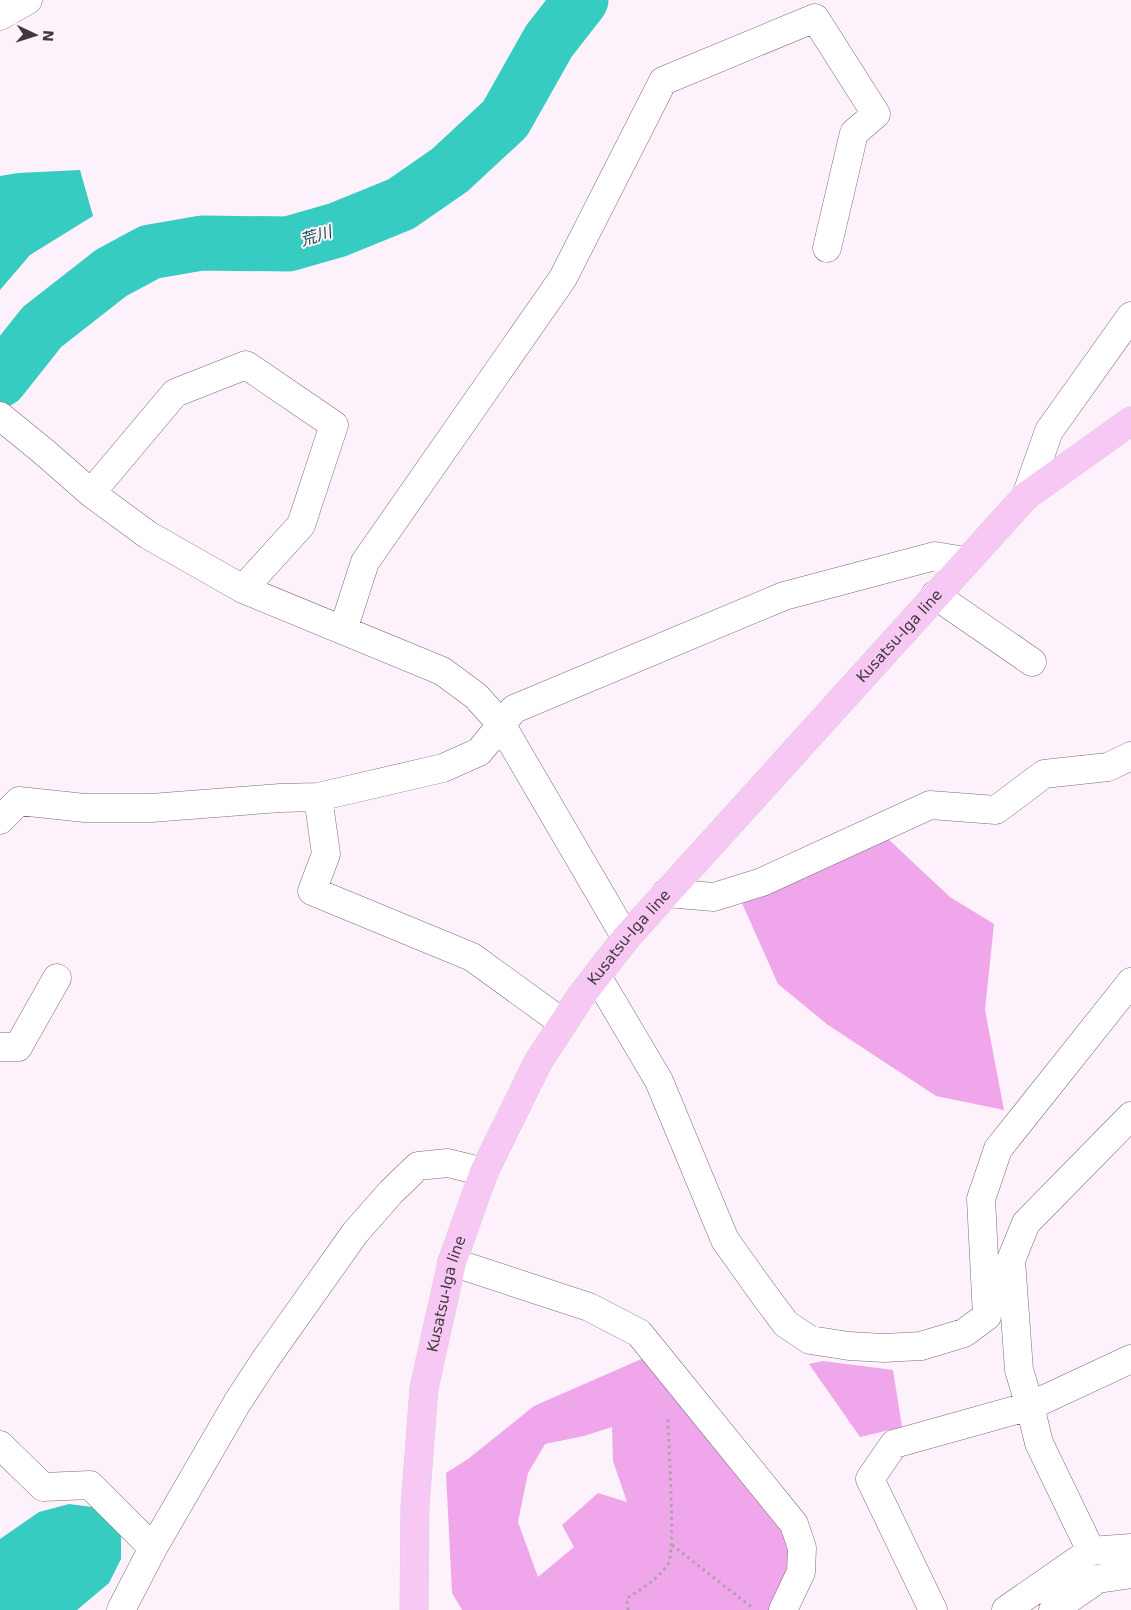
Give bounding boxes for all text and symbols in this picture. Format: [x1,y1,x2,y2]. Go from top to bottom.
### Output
north arrow [10,10,60,60]
text: N [40,30,56,42]
water label: 荒川 [298,222,336,250]
street label: Kusatsu-Iga line [853,586,946,686]
street label: Kusatsu-Iga line [584,886,674,989]
street label: Kusatsu-Iga line [423,1233,470,1354]

